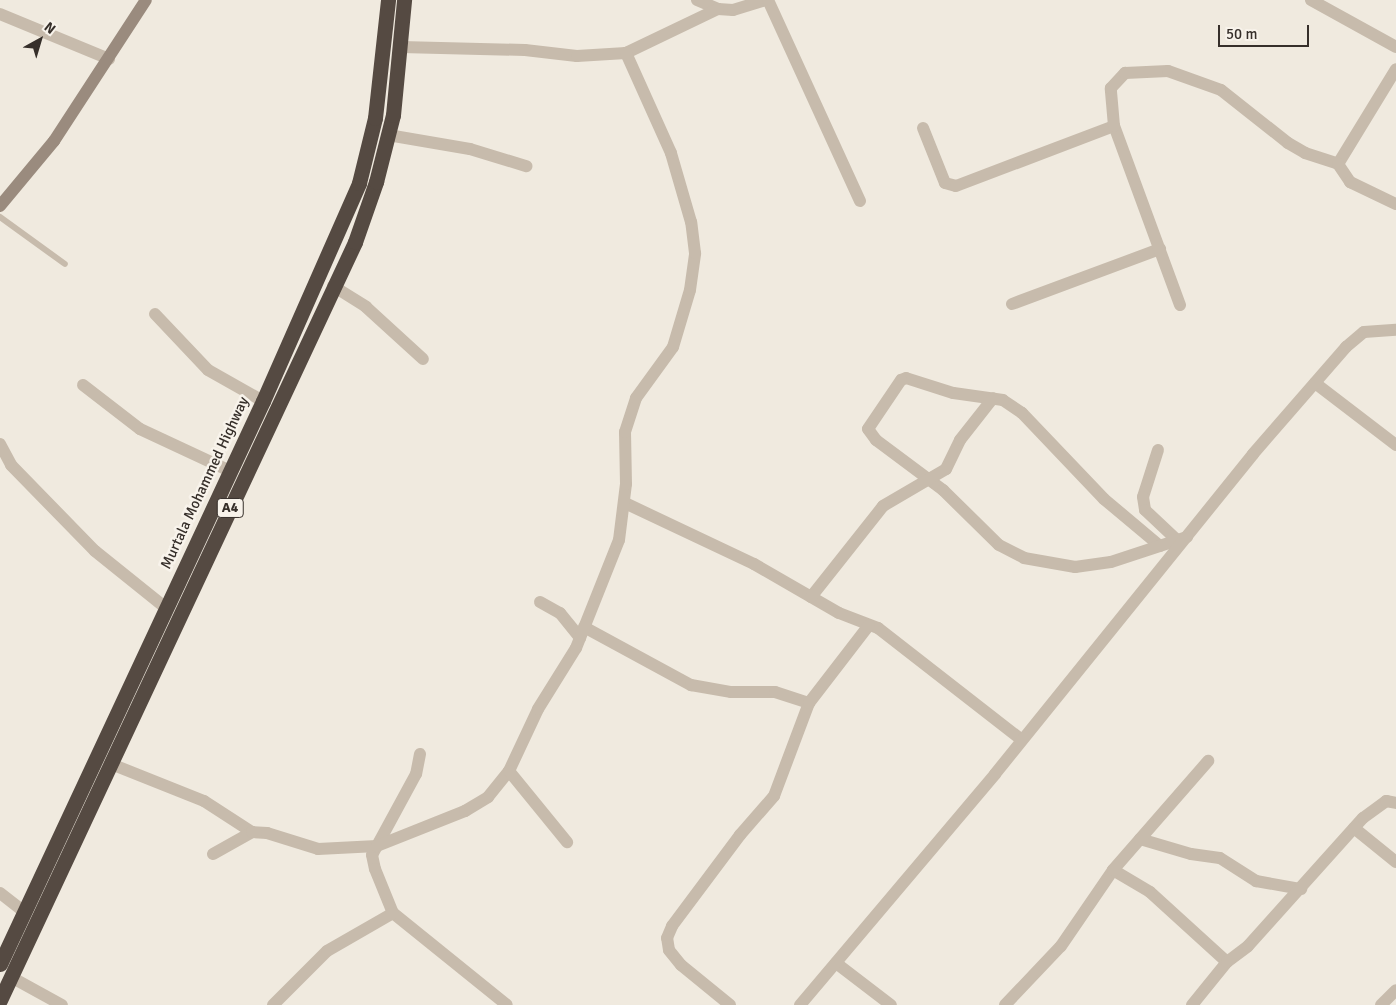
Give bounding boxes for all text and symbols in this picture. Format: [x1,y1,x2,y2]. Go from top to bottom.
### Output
north arrow [15,15,65,65]
scale bar [1221,15,1312,47]
text: N [41,18,59,38]
text: 50 m [1226,25,1257,43]
street label: Murtala Mohammed Highway [157,394,253,572]
road number: A4 [216,496,244,520]

